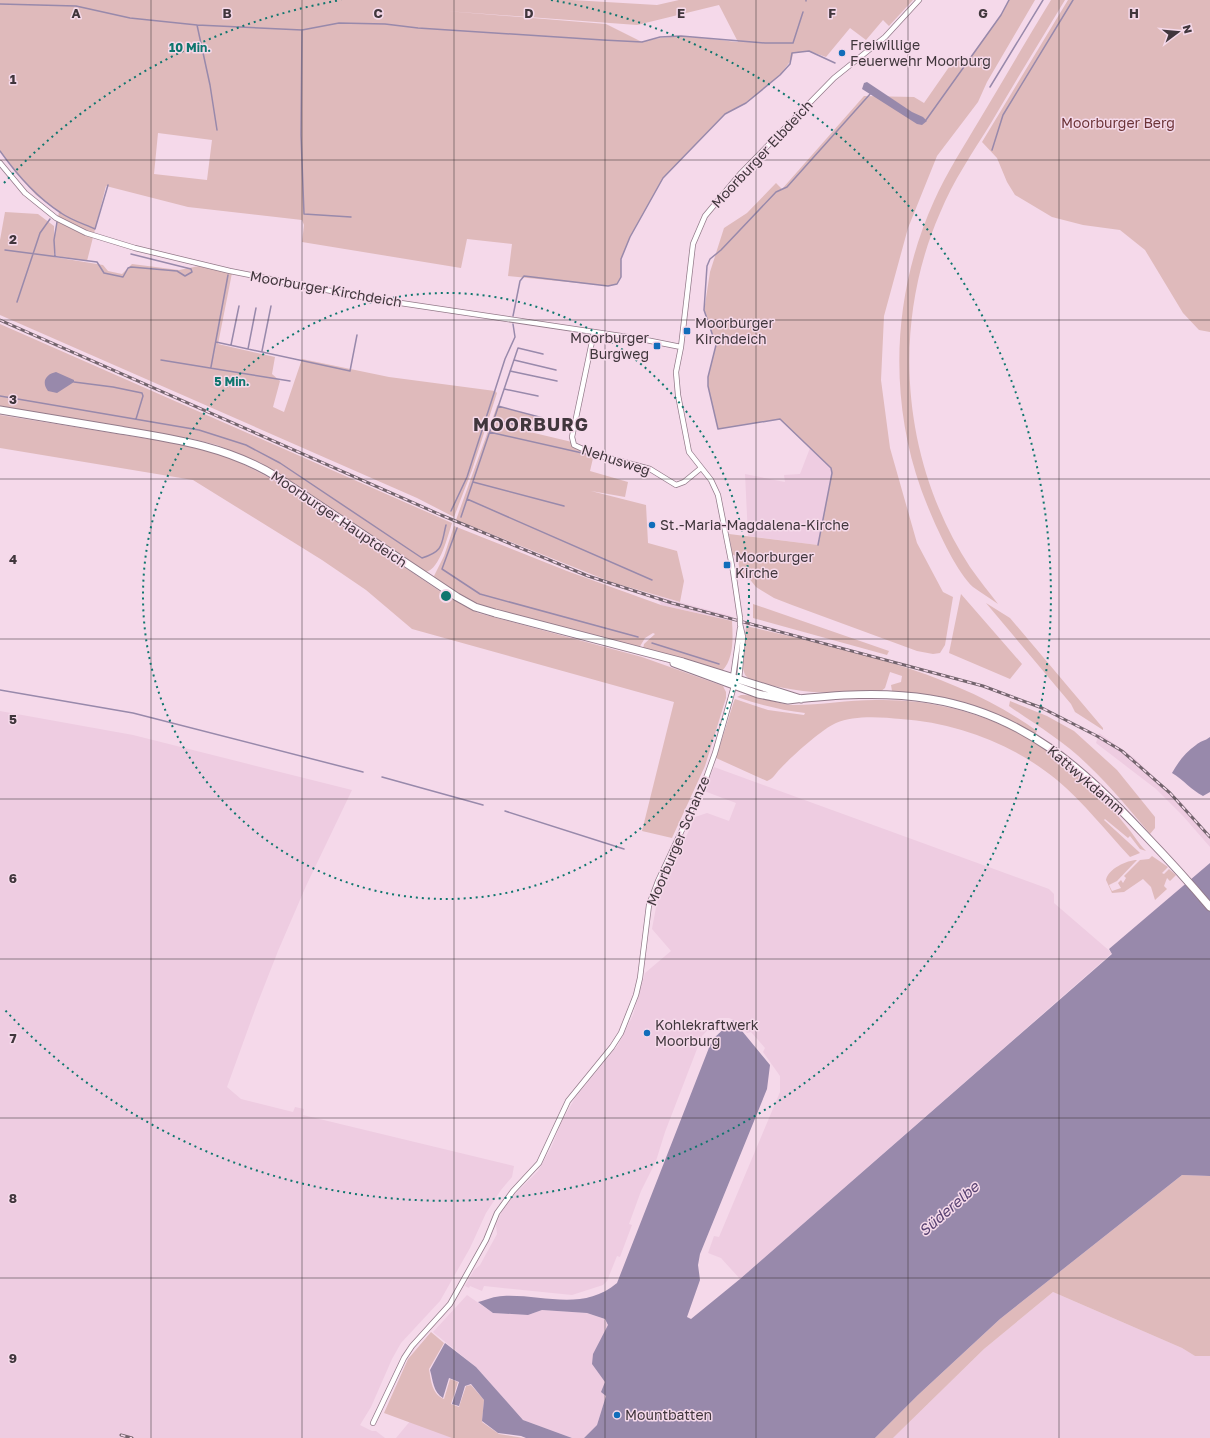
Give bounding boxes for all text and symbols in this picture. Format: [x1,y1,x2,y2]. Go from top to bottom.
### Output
text: A [71,5,81,21]
text: B [222,5,232,21]
text: C [373,5,383,21]
text: D [524,5,534,21]
text: E [677,5,685,21]
text: F [828,5,836,21]
text: G [978,5,988,21]
text: H [1129,5,1139,21]
north arrow [1158,12,1198,52]
text: N [1181,23,1195,35]
place label: Freiwillige Feuerwehr Moorburg [850,36,991,69]
text: 10 Min. [169,40,211,55]
marker: Freiwillige Feuerwehr Moorburg [837,48,847,58]
text: 1 [10,71,17,87]
street label: Moorburger Elbdeich [707,96,816,211]
park label: Moorburger Berg [1061,114,1175,131]
text: 2 [9,231,17,247]
street label: Moorburger Kirchdeich [249,267,403,310]
place label: Moorburger Kirchdeich [695,314,774,347]
marker: Moorburger Kirchdeich [682,326,692,336]
place label: Moorburger Burgweg [570,329,650,362]
marker: Moorburger Burgweg [652,341,662,351]
text: 5 Min. [214,374,250,389]
text: 3 [9,391,17,407]
district label: MOORBURG [473,413,589,435]
street label: Nehusweg [580,440,653,479]
street label: Moorburger Hauptdeich [268,467,410,570]
place label: St.-Maria-Magdalena-Kirche [660,516,849,533]
marker: St.-Maria-Magdalena-Kirche [647,520,657,530]
place label: Moorburger Kirche [735,548,814,581]
text: 4 [9,551,17,567]
marker: Moorburger Kirche [722,560,732,570]
centre of rings [439,589,453,603]
text: 5 [9,711,17,727]
street label: Kattwykdamm [1044,741,1128,818]
street label: Moorburger Schanze [642,773,713,908]
text: 6 [9,870,17,886]
place label: Kohlekraftwerk Moorburg [655,1016,759,1049]
marker: Kohlekraftwerk Moorburg [642,1028,652,1038]
text: 7 [9,1030,17,1046]
water label: Süderelbe [915,1176,983,1239]
text: 8 [9,1190,17,1206]
text: 9 [9,1350,17,1366]
place label: Mountbatten [625,1406,712,1423]
marker: Mountbatten [612,1410,622,1420]

